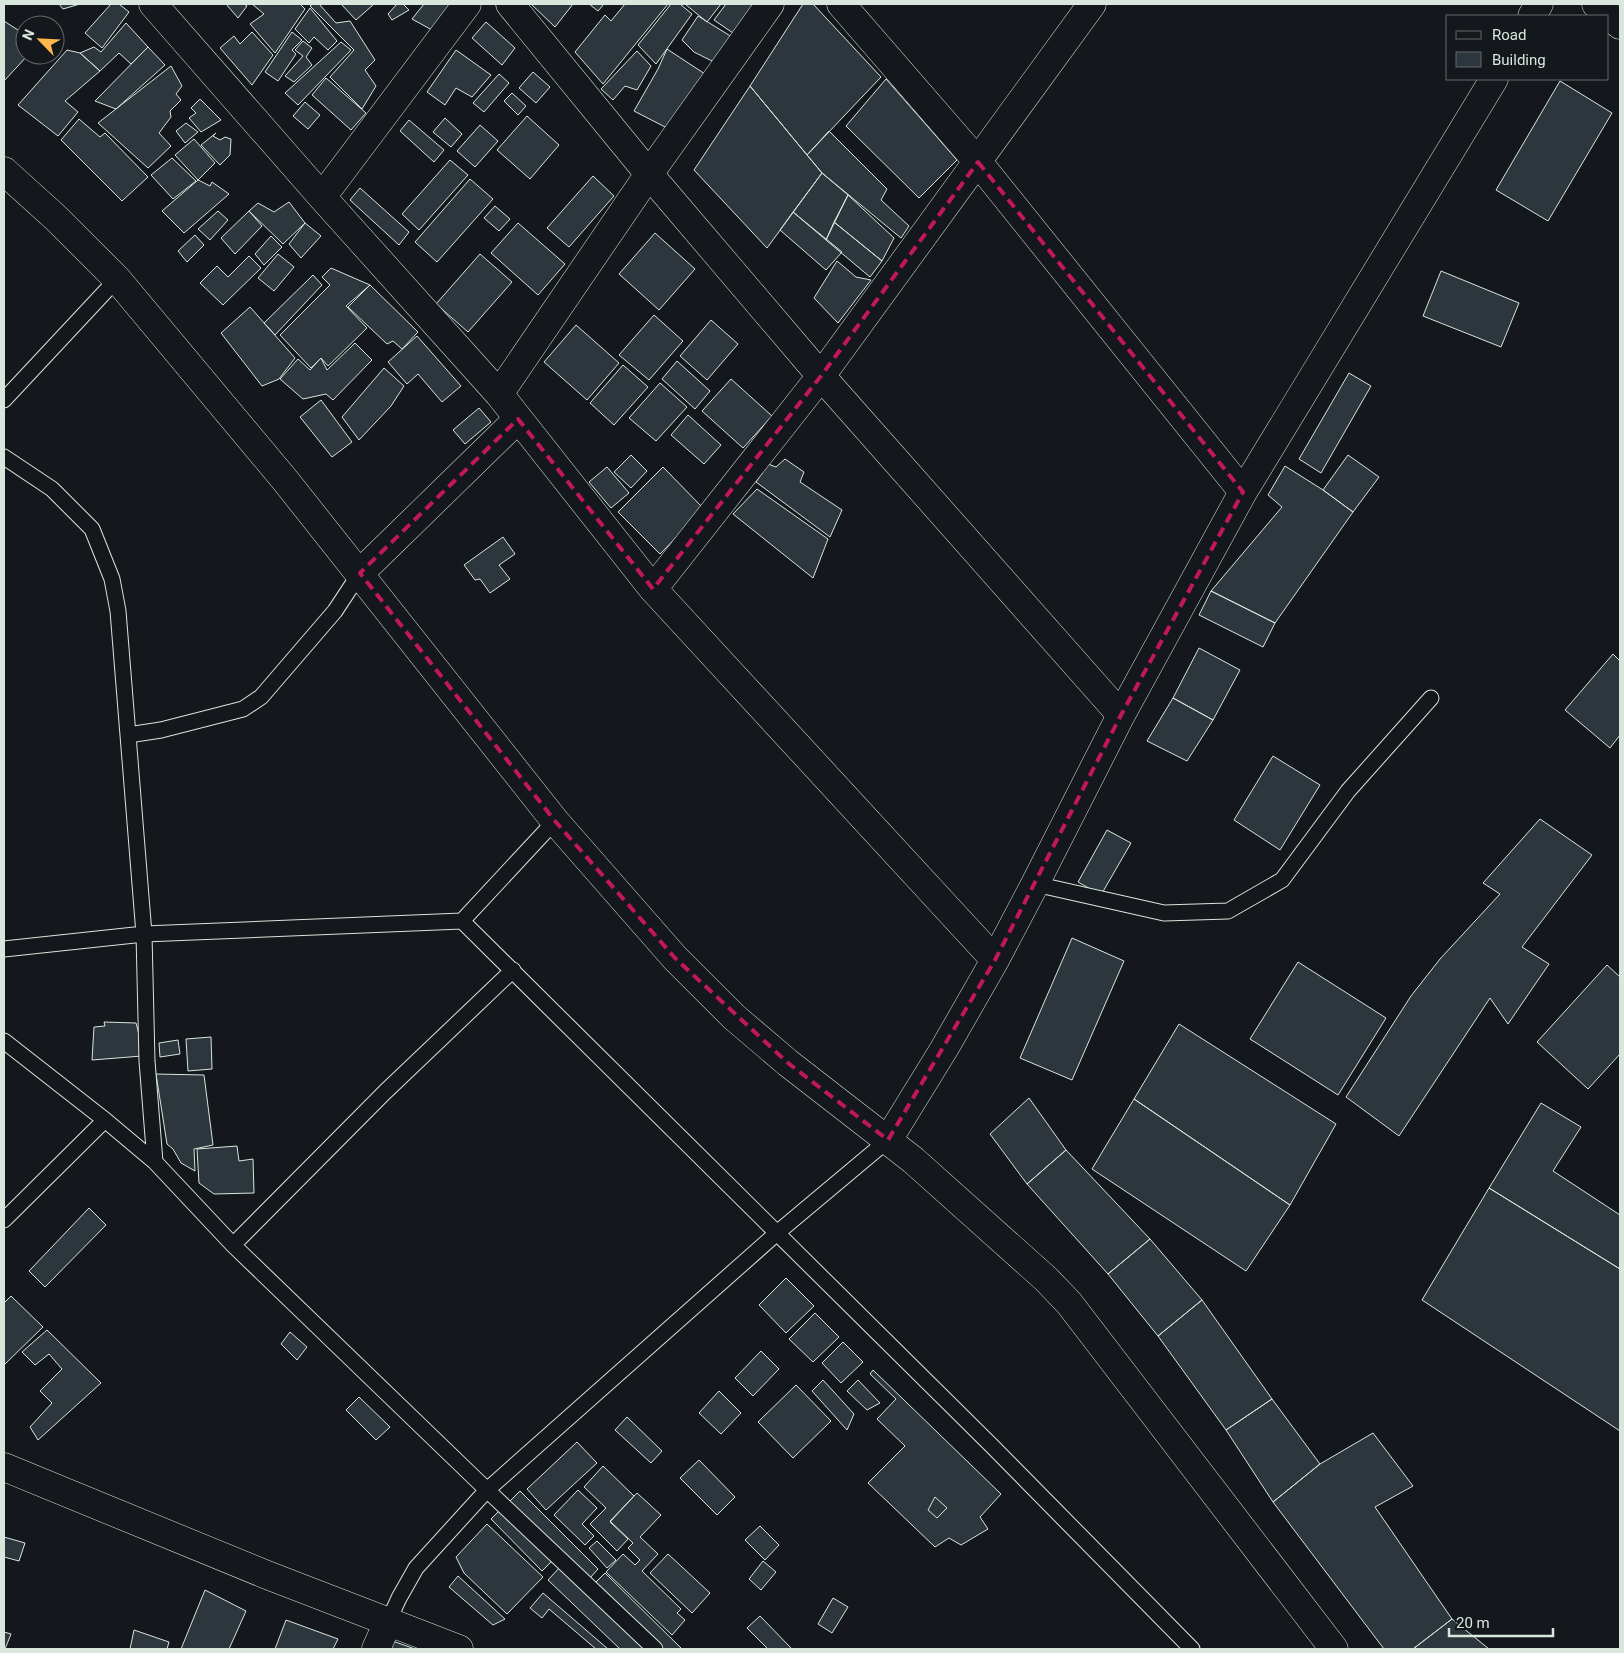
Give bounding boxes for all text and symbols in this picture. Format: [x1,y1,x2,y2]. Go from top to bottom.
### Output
north arrow [15,15,65,65]
legend [1446,15,1609,80]
text: Road [1492,26,1526,44]
text: N [19,27,37,42]
text: Building [1492,51,1546,69]
scale bar [1449,1606,1553,1638]
text: 20 m [1456,1614,1490,1632]

